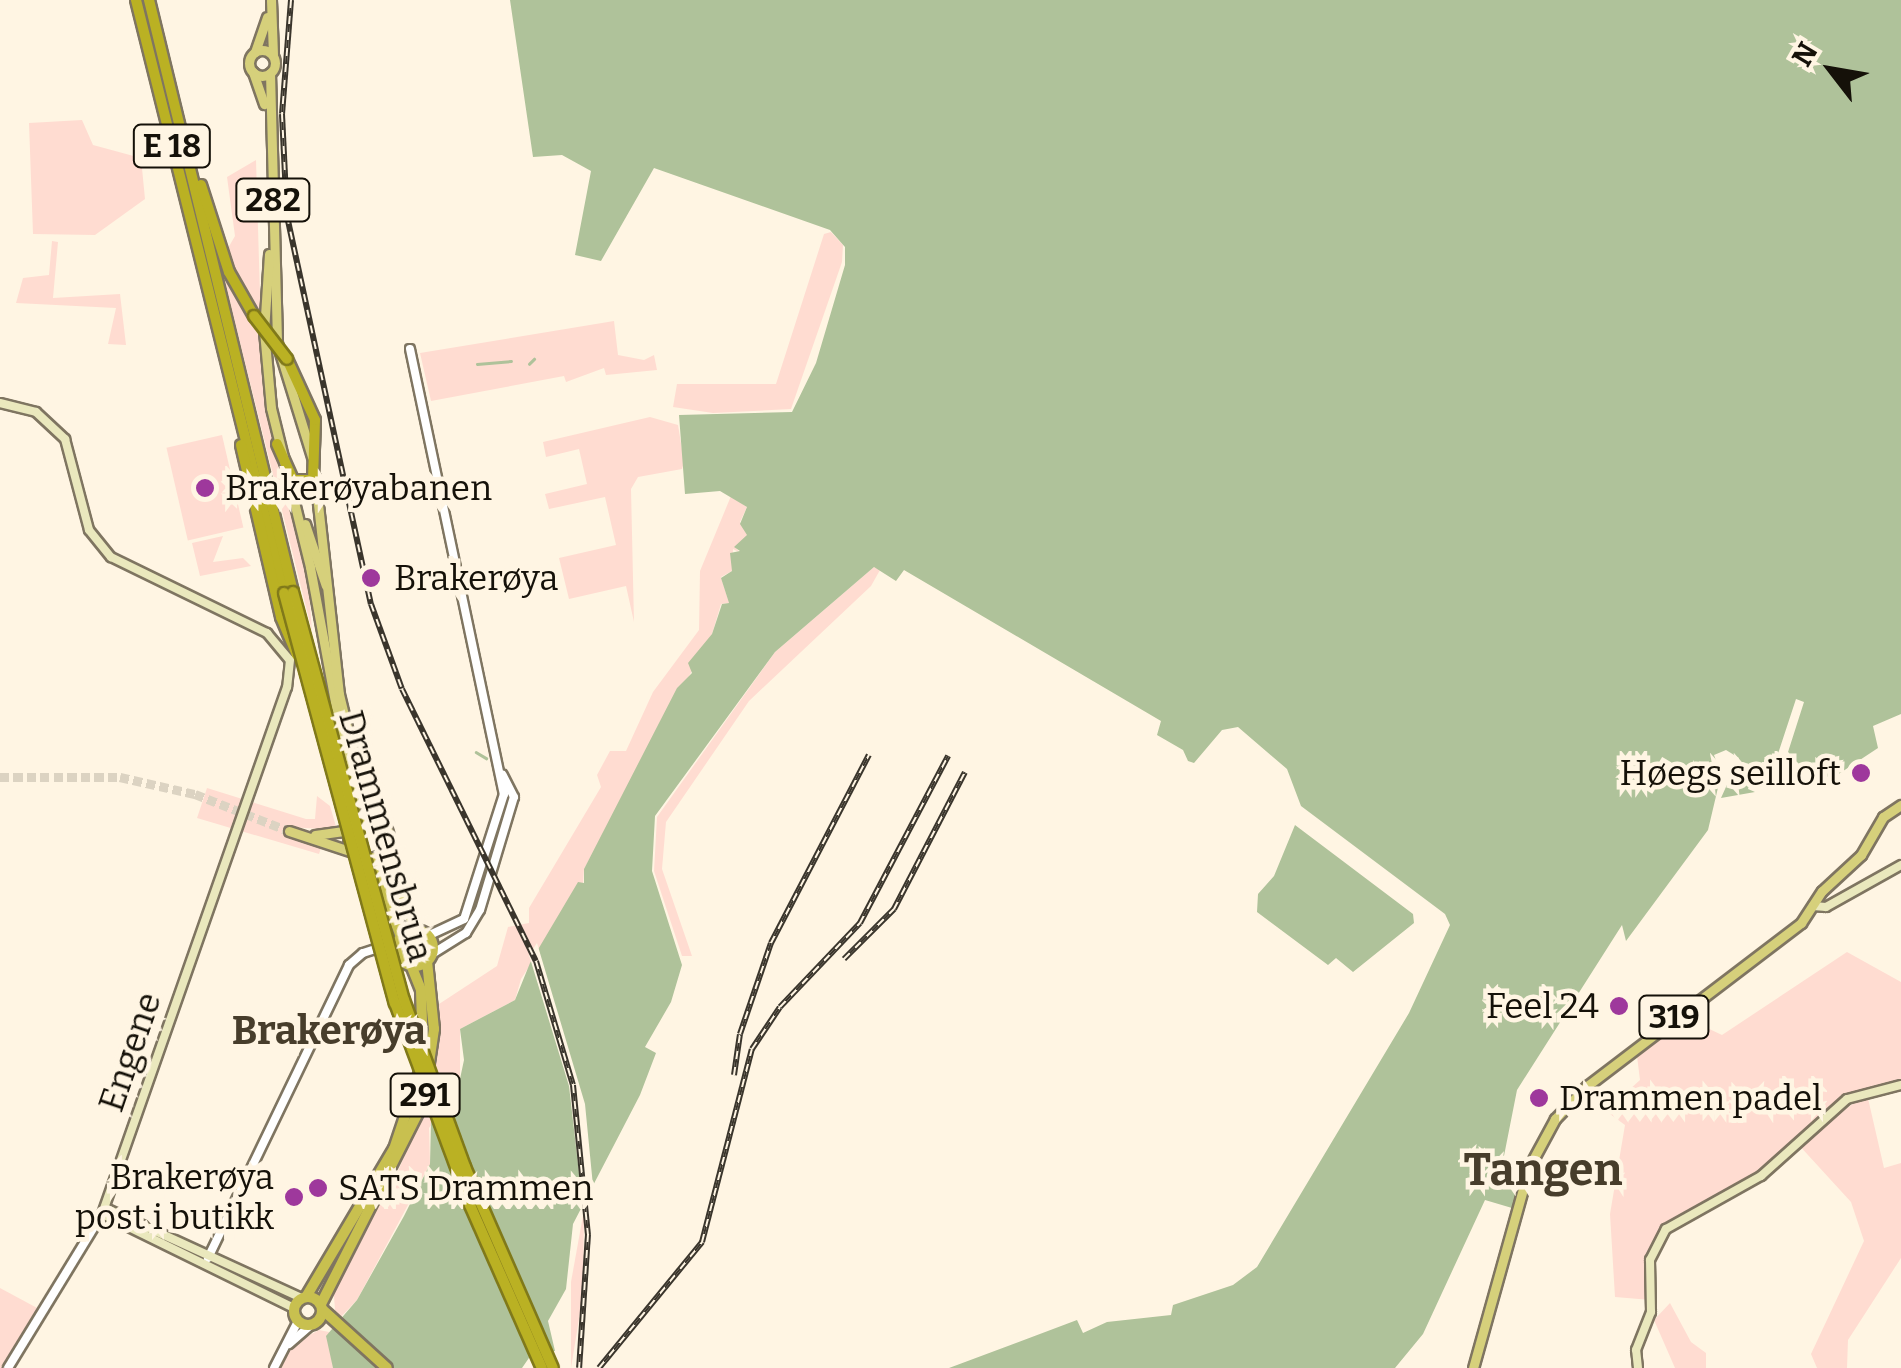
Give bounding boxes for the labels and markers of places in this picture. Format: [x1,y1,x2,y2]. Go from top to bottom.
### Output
place label: Brakerøyabanen [225,467,492,509]
marker: Brakerøyabanen [194,477,216,499]
place label: Brakerøya [394,557,558,599]
marker: Brakerøya [358,565,384,591]
place label: Høegs seilloft [1620,752,1841,794]
marker: Høegs seilloft [1850,762,1872,784]
place label: Feel 24 [1486,985,1599,1027]
marker: Feel 24 [1608,995,1630,1017]
place label: Drammen padel [1559,1077,1822,1119]
marker: Drammen padel [1528,1087,1550,1109]
place label: Brakerøya post i butikk [75,1156,274,1238]
place label: SATS Drammen [338,1167,593,1209]
marker: SATS Drammen [307,1177,329,1199]
marker: Brakerøya post i butikk [283,1186,305,1208]

